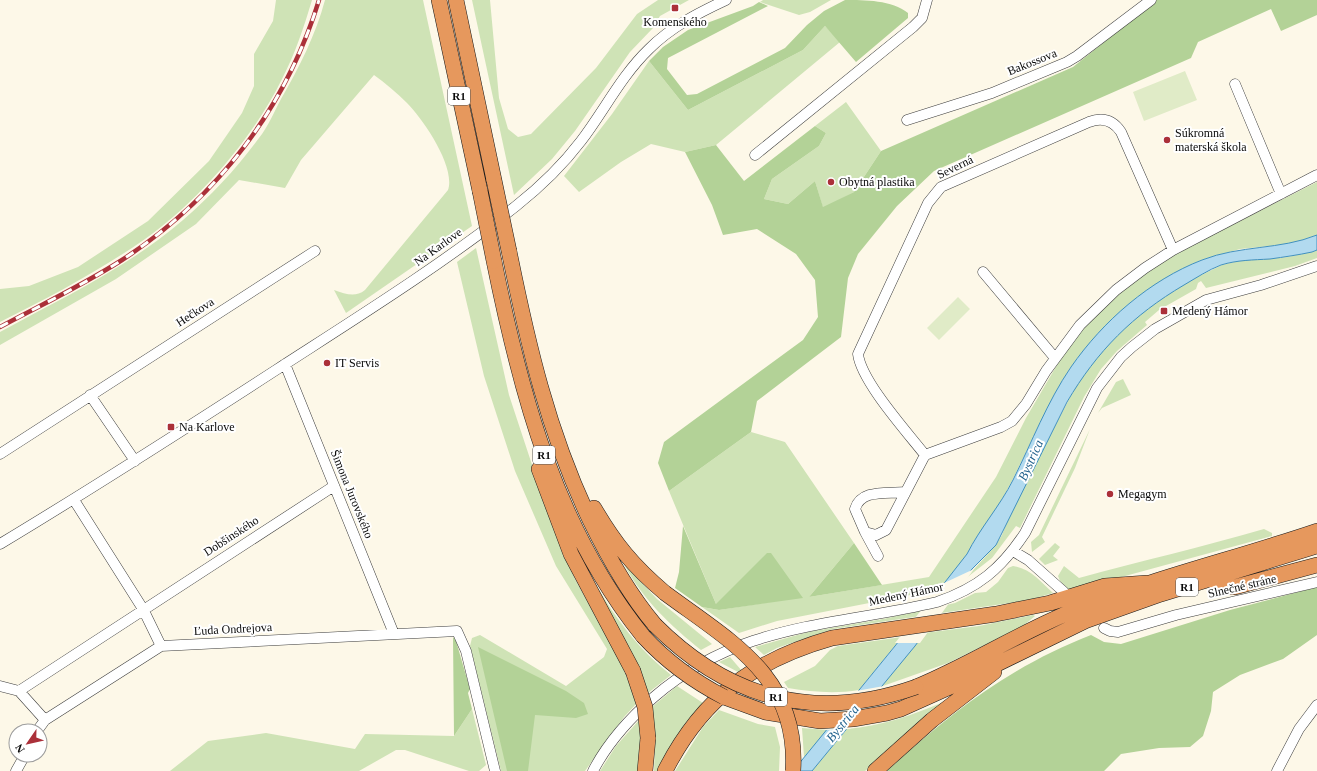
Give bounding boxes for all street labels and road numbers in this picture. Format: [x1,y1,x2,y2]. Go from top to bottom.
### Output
street label: Bakossova [1005,46,1059,78]
road number: R1 [448,87,470,105]
street label: Severná [935,152,976,182]
street label: Na Karlove [411,225,465,269]
street label: Hečkova [173,294,217,329]
road number: R1 [533,446,555,464]
street label: Šimona Jurovského [328,448,376,540]
street label: Dobšinského [201,513,261,559]
street label: Slnečné stráne [1206,571,1278,601]
road number: R1 [1176,578,1198,596]
street label: Medený Hámor [868,579,944,609]
street label: Ľuda Ondrejova [194,620,273,638]
road number: R1 [765,688,787,706]

